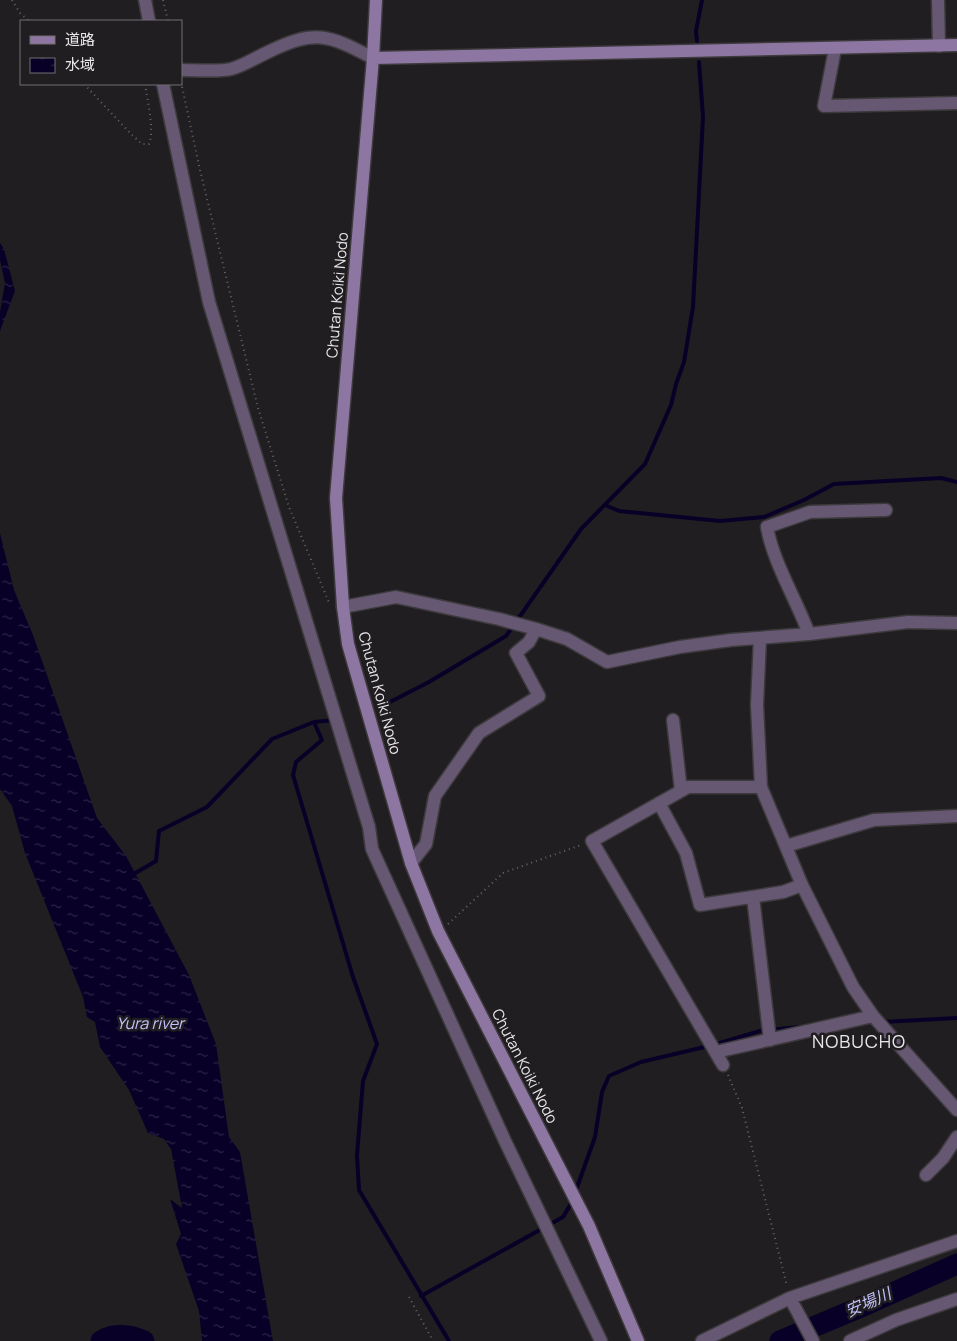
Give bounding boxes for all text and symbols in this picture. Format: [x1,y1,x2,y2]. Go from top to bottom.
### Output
legend [20,20,182,85]
text: 道路 [65,29,95,50]
text: 水域 [65,54,95,75]
street label: Chutan Koiki Nodo [321,231,353,359]
street label: Chutan Koiki Nodo [354,629,407,757]
street label: Chutan Koiki Nodo [487,1005,563,1127]
water label: Yura river [116,1012,186,1034]
district label: NOBUCHO [812,1029,906,1053]
water label: 安場川 [842,1281,896,1322]

